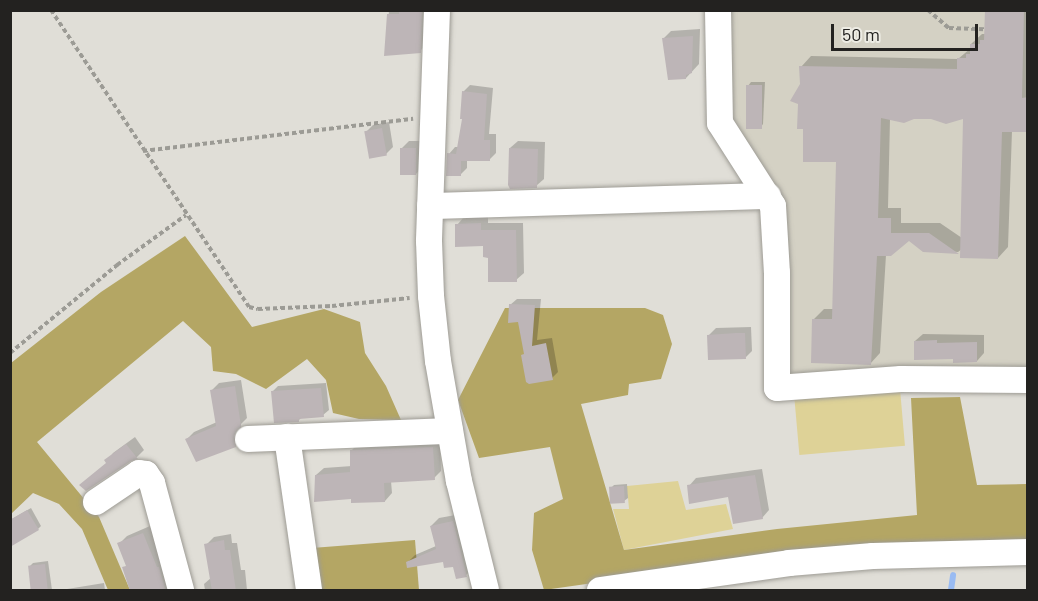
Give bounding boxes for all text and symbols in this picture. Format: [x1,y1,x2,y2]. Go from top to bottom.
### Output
scale bar [834,12,981,50]
text: 50 m [842,23,880,45]

